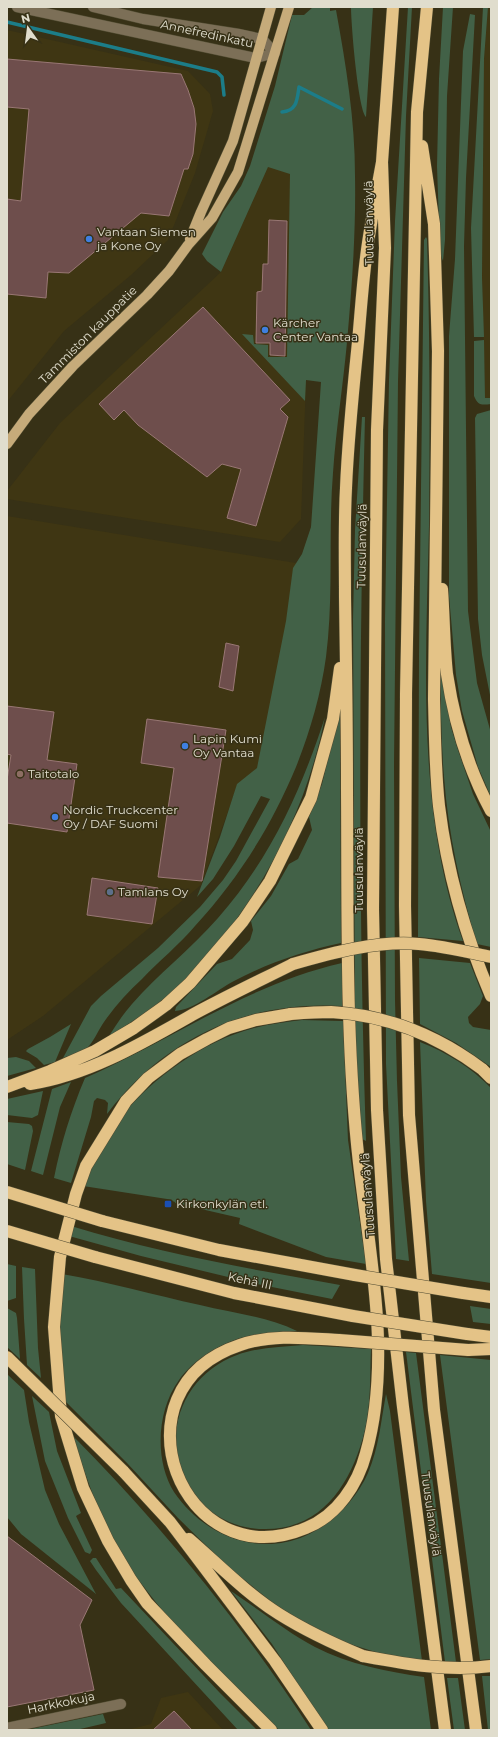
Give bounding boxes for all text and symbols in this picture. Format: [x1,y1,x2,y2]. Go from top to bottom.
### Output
north arrow [8,8,48,48]
text: N [20,10,32,26]
street label: Annefredinkatu [159,16,255,51]
street label: Tuusulanväylä [360,180,377,266]
place label: Vantaan Siemen ja Kone Oy [95,224,196,253]
marker: Vantaan Siemen ja Kone Oy [84,234,94,244]
street label: Tammiston kauppatie [36,283,140,387]
place label: Kärcher Center Vantaa [273,315,358,344]
marker: Kärcher Center Vantaa [260,325,270,335]
street label: Tuusulanväylä [353,503,370,589]
place label: Lapin Kumi Oy Vantaa [193,731,262,760]
marker: Lapin Kumi Oy Vantaa [180,741,190,751]
place label: Taitotalo [28,766,79,781]
marker: Taitotalo [15,769,25,779]
place label: Nordic Truckcenter Oy / DAF Suomi [63,802,178,831]
marker: Nordic Truckcenter Oy / DAF Suomi [50,812,60,822]
street label: Tuusulanväylä [351,828,366,913]
place label: Tamlans Oy [118,884,189,899]
marker: Tamlans Oy [105,887,115,897]
street label: Tuusulanväylä [357,1152,378,1238]
place label: Kirkonkylän etl. [176,1196,268,1211]
marker: Kirkonkylän etl. [163,1199,173,1209]
street label: Kehä III [227,1269,274,1292]
street label: Tuusulanväylä [418,1471,445,1557]
street label: Harkkokuja [26,1688,96,1717]

